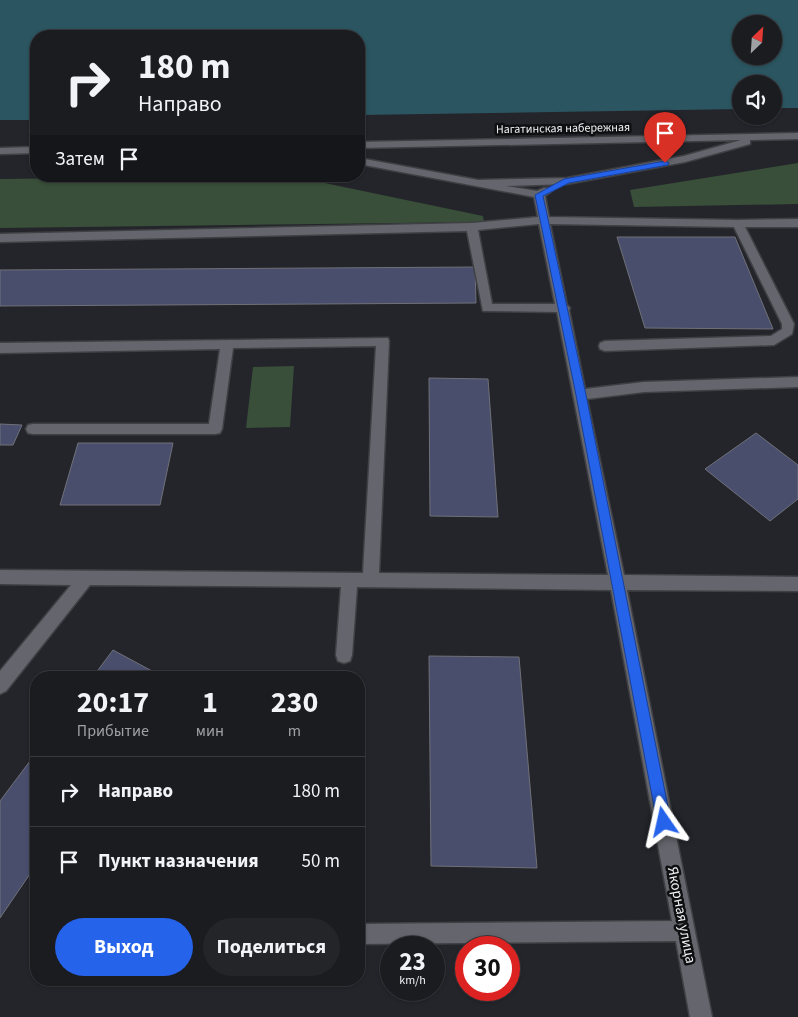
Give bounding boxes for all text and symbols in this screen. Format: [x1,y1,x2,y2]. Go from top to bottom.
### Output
north arrow [732,15,782,65]
map controls [732,15,782,125]
text: 180 m [138,42,230,92]
icon: right [55,50,120,115]
button: sound [732,75,782,125]
text: Направо [138,88,222,120]
pin [644,112,686,163]
street label: Нагатинская набережная [496,119,630,138]
icon: arrive [651,119,679,147]
icon: arrive [115,145,143,173]
text: Затем [55,146,105,173]
text: 20:17 [77,681,149,724]
text: 1 [202,681,218,724]
text: 230 [271,681,318,724]
text: Прибытие [77,720,149,742]
text: мин [196,720,224,742]
text: m [288,720,301,742]
icon: right [55,778,83,806]
text: Направо [98,778,173,805]
text: 180 m [292,778,340,805]
position arrow [637,795,689,847]
icon: arrive [55,848,83,876]
text: Пункт назначения [98,848,259,875]
text: 50 m [302,848,340,875]
street label: Якорная улица [662,865,701,965]
button: Выход [55,918,193,976]
button: Поделиться [203,918,340,976]
speed limit sign: 30 [455,936,520,1001]
text: 23 [399,944,426,980]
text: km/h [399,972,426,989]

